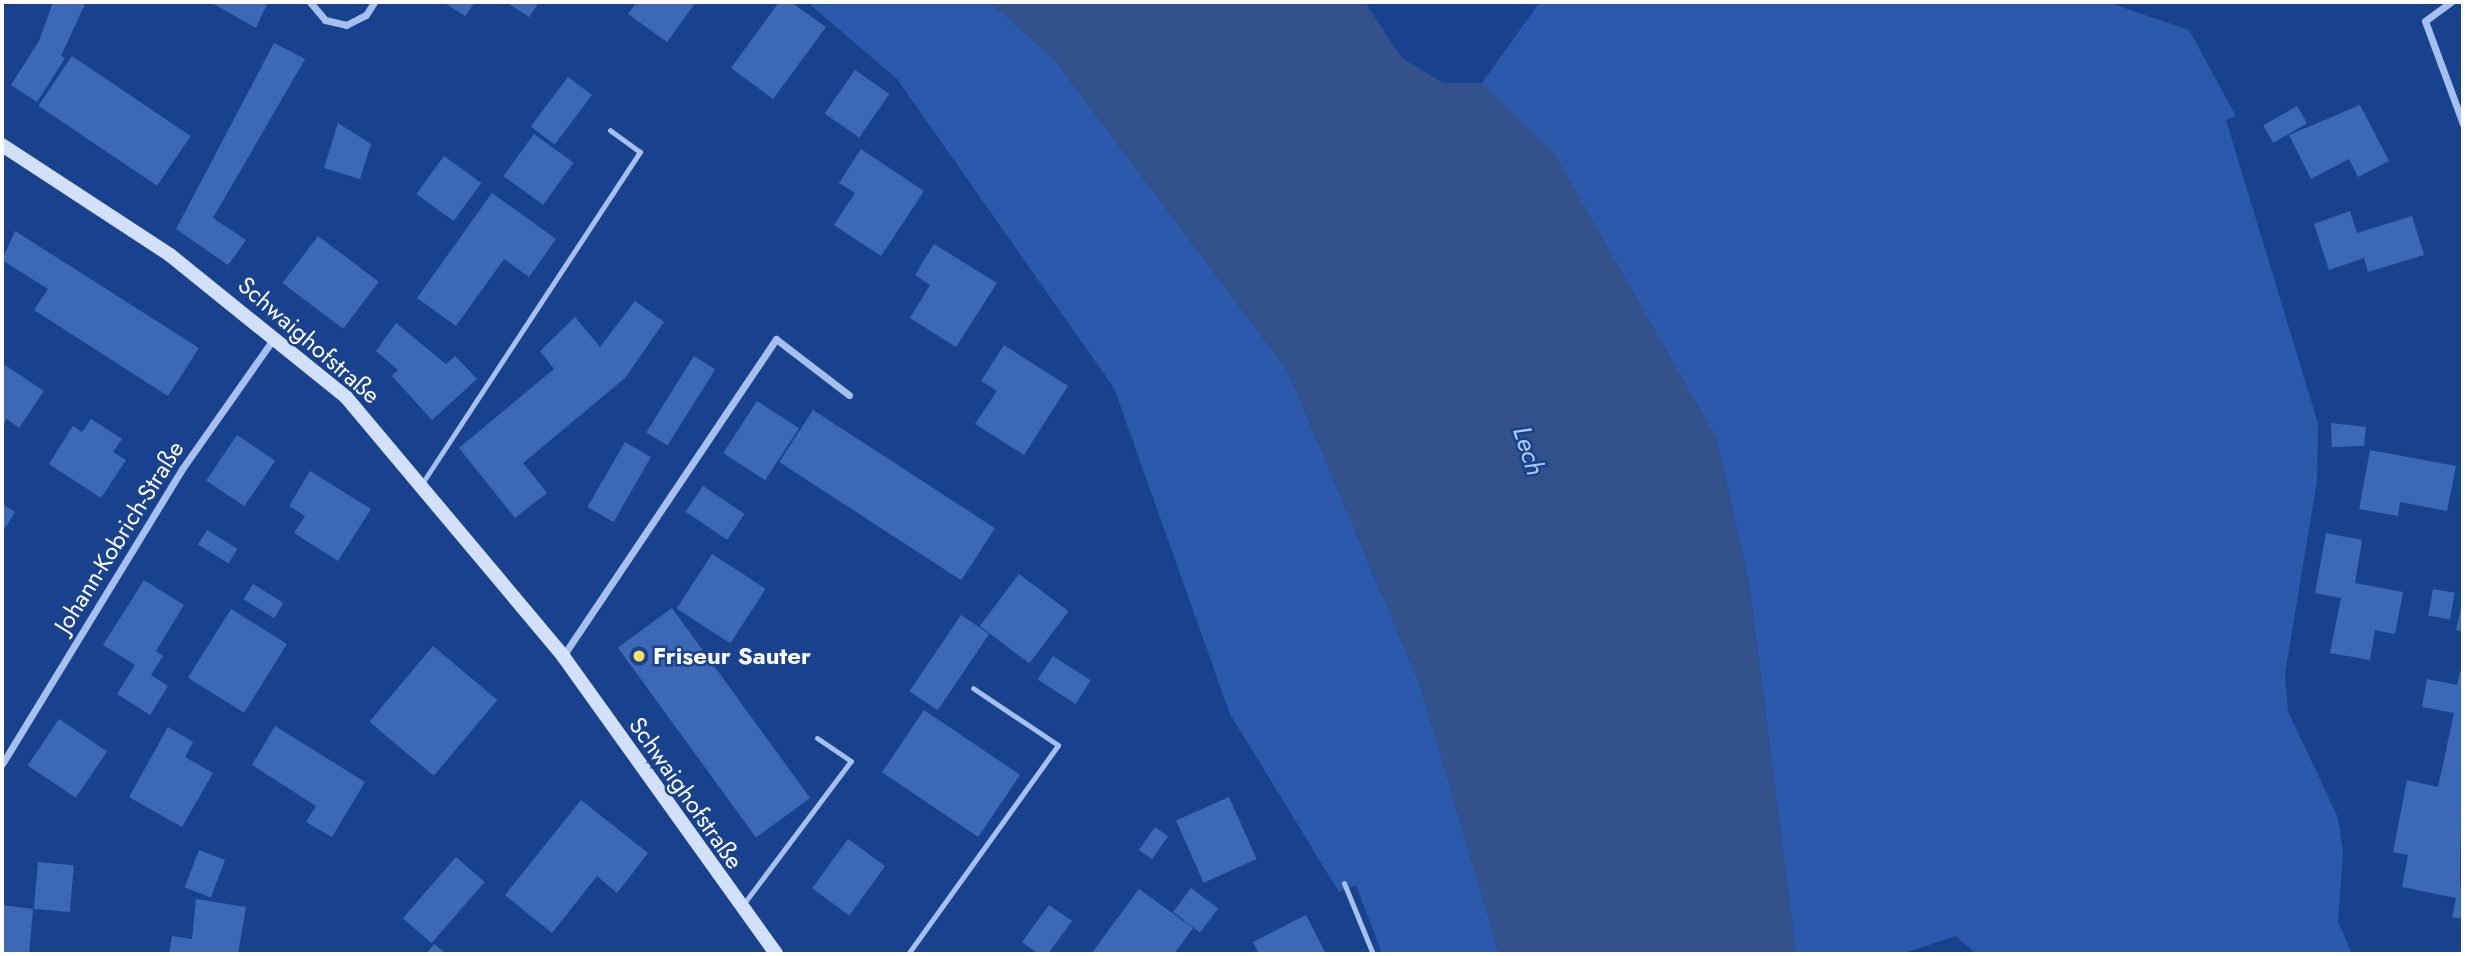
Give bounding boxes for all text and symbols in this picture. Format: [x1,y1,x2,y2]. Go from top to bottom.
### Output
street label: Schwaighofstraße [232,271,386,409]
water label: Lech [1505,423,1551,479]
street label: Johann-Kobrich-Straße [48,436,190,638]
place label: Friseur Sauter [653,642,811,670]
marker: Friseur Sauter [631,648,647,664]
street label: Schwaighofstraße [623,712,749,874]

